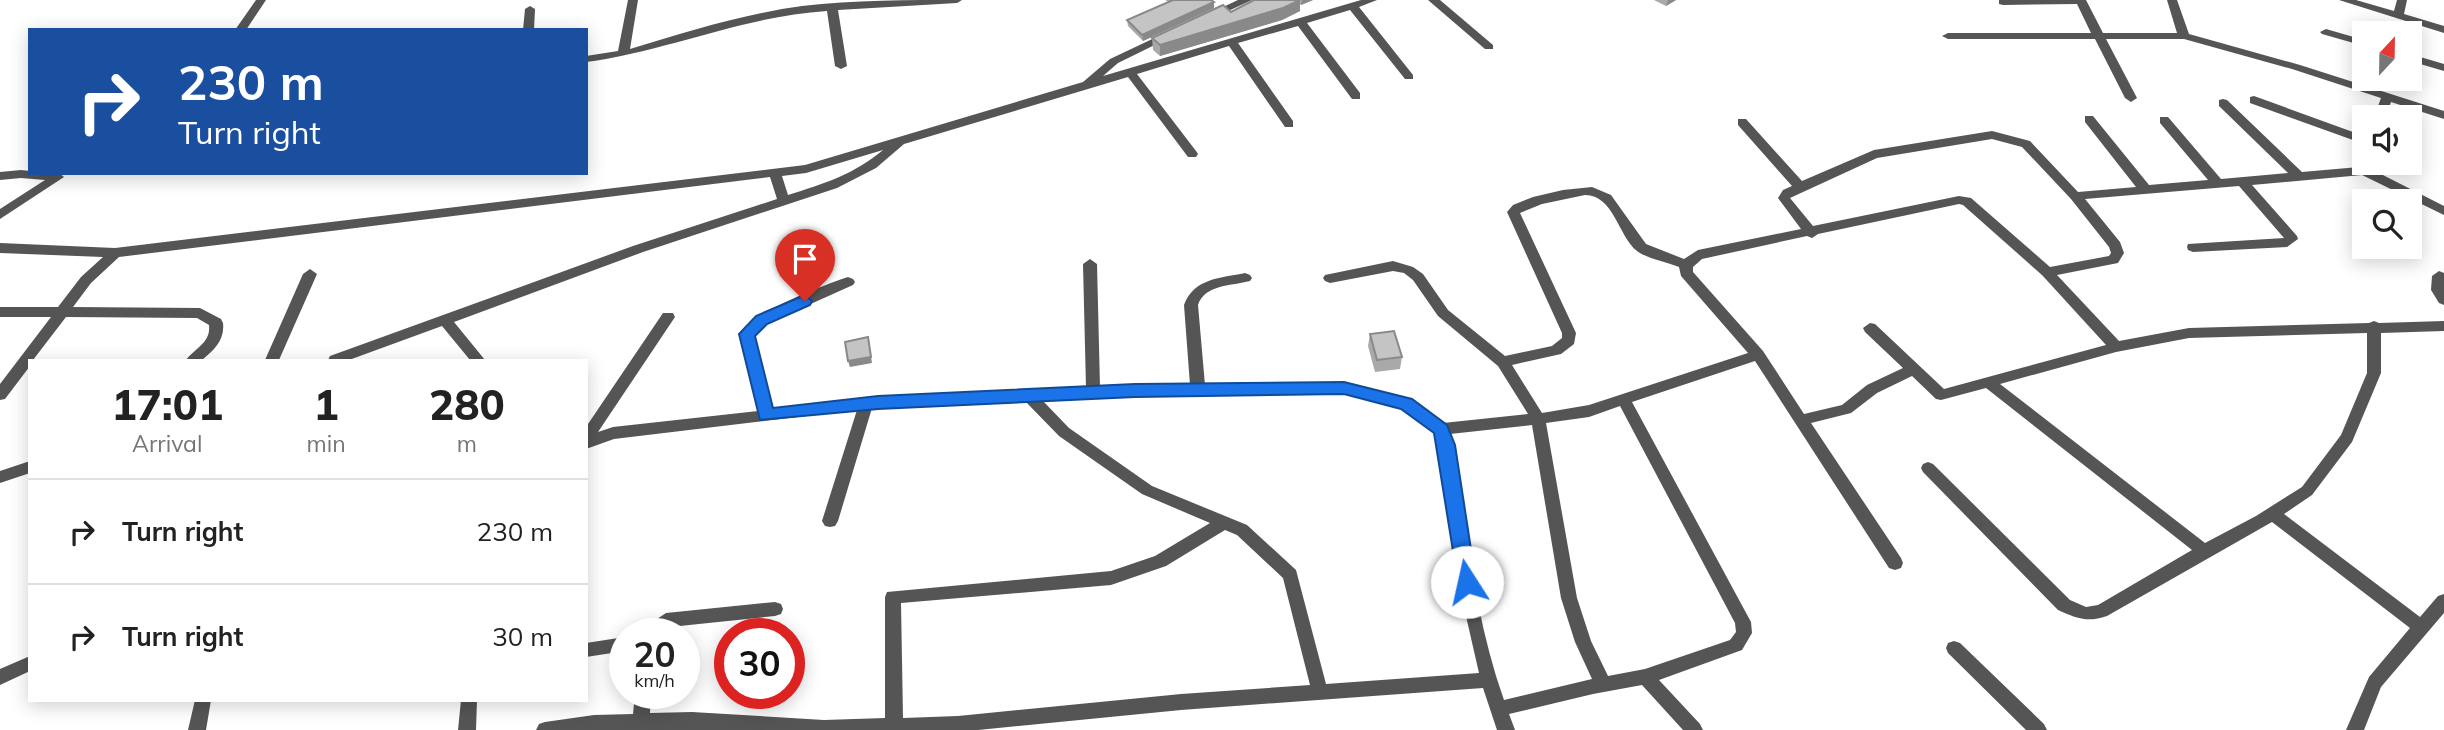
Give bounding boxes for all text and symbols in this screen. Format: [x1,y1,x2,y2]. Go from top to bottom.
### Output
north arrow [2352,21,2422,91]
map controls [2352,21,2422,259]
text: 230 m [178,51,324,112]
icon: right [63,56,154,147]
button: sound [2352,105,2422,175]
text: Turn right [178,112,321,152]
button: search [2352,189,2422,259]
pin [775,229,835,301]
icon: arrive [786,240,824,278]
text: 17:01 [111,378,223,431]
text: 1 [313,378,339,431]
text: 280 [429,378,505,431]
text: Arrival [132,429,202,458]
text: min [306,429,346,458]
text: m [457,429,477,458]
icon: right [63,513,101,551]
text: Turn right [122,515,243,548]
text: 230 m [477,515,553,548]
position arrow [1430,545,1504,619]
icon: right [63,618,101,656]
speed limit sign: 30 [714,618,805,709]
text: Turn right [122,620,243,653]
text: 30 m [492,620,553,653]
text: 20 [633,632,676,676]
text: km/h [634,669,675,692]

